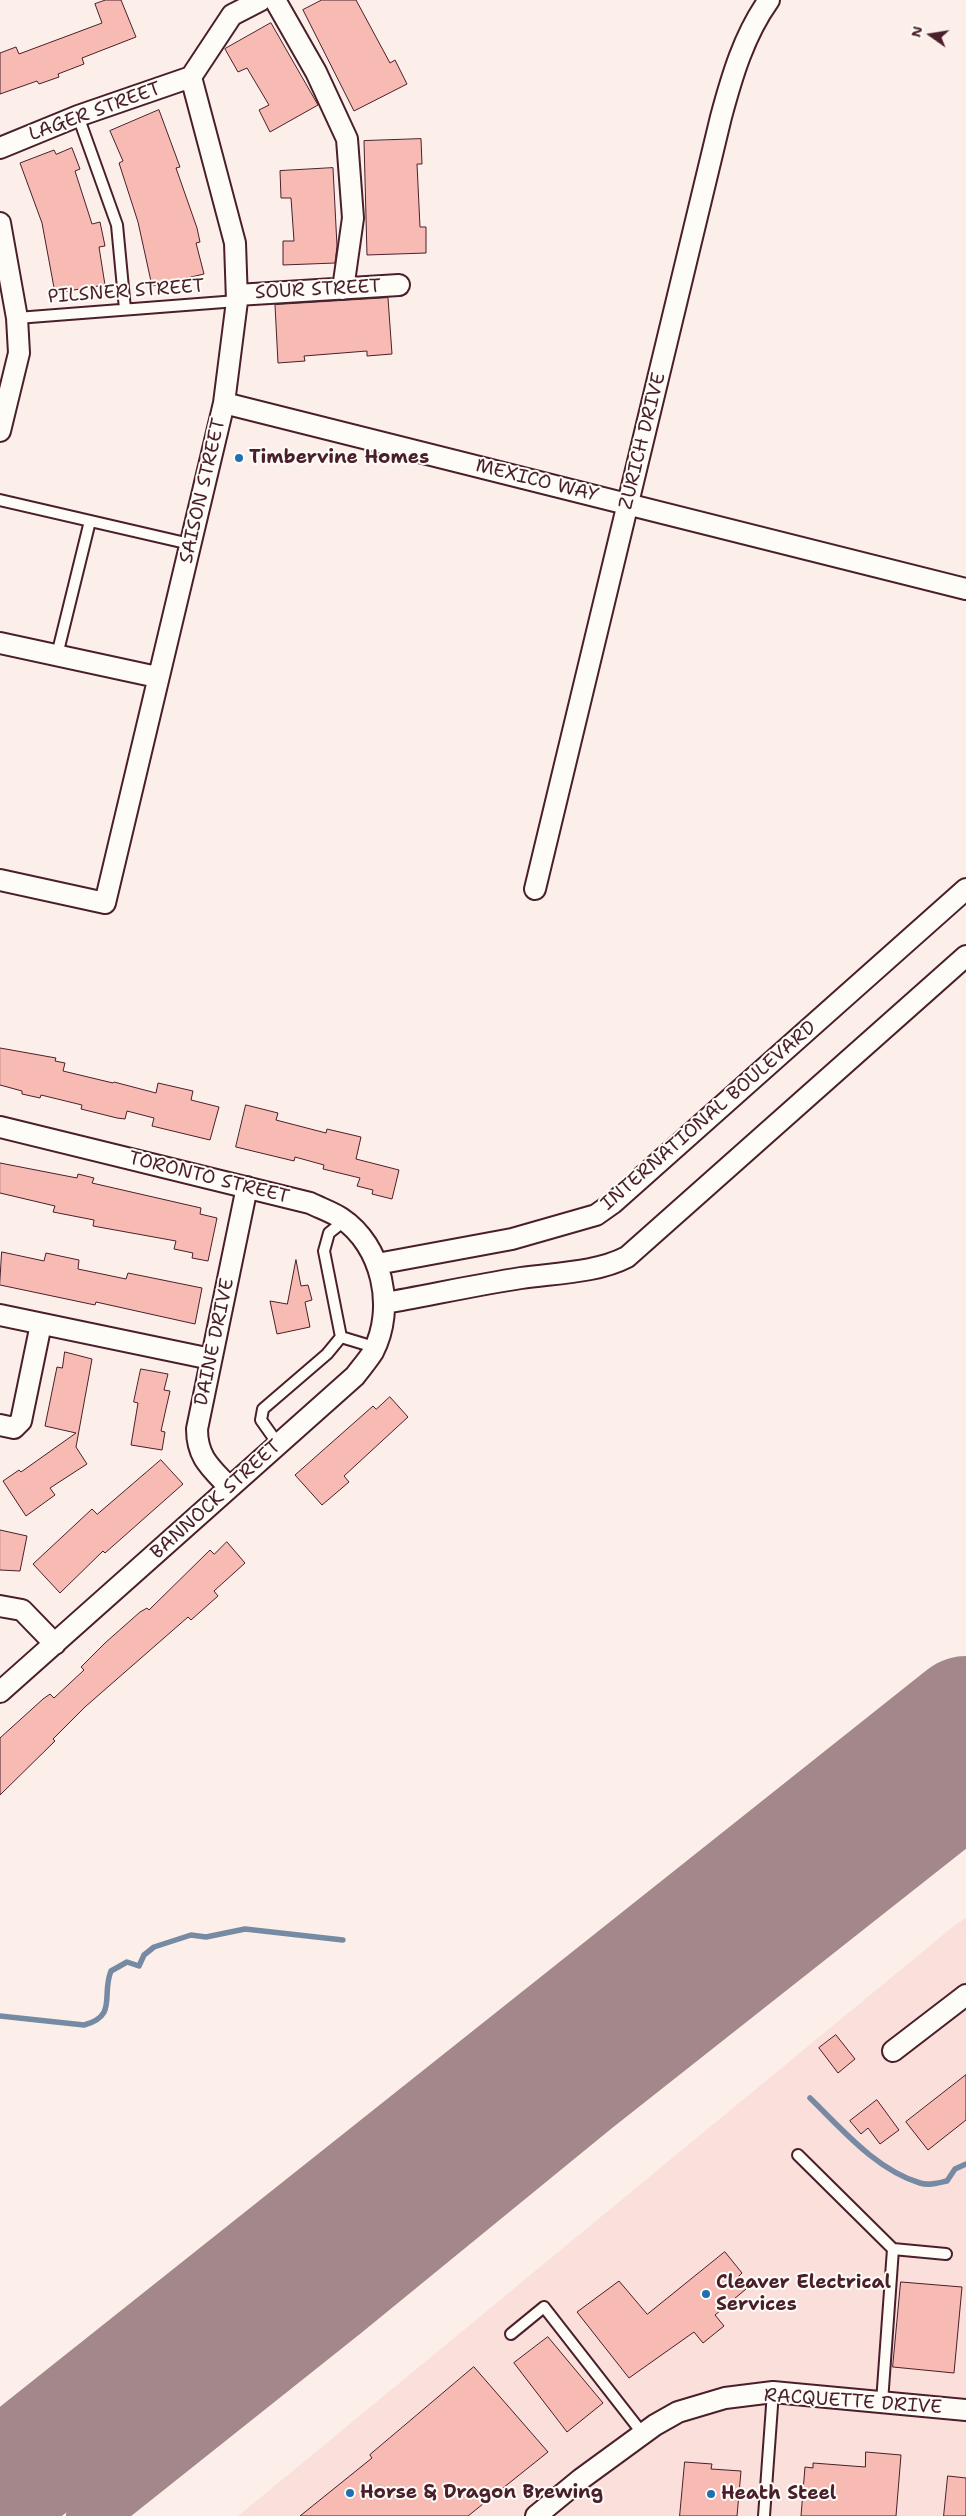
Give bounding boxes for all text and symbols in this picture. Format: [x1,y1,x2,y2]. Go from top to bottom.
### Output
north arrow [906,10,956,60]
text: N [906,24,926,39]
street label: LAGER STREET [26,78,164,146]
street label: PILSNER STREET [47,275,205,309]
street label: SOUR STREET [254,275,382,305]
street label: ZURICH DRIVE [615,370,671,512]
street label: SAISON STREET [175,416,231,566]
place label: Timbervine Homes [249,447,429,469]
marker: Timbervine Homes [233,452,245,464]
street label: MEXICO WAY [473,455,601,507]
street label: INTERNATIONAL BOULEVARD [597,1016,821,1216]
street label: TORONTO STREET [126,1147,292,1209]
street label: DAINE DRIVE [190,1276,240,1408]
street label: BANNOCK STREET [146,1436,286,1564]
place label: Cleaver Electrical Services [716,2272,891,2316]
marker: Cleaver Electrical Services [700,2288,712,2300]
street label: RACQUETTE DRIVE [763,2384,943,2420]
place label: Horse & Dragon Brewing [360,2482,603,2504]
place label: Heath Steel [721,2483,836,2505]
marker: Horse & Dragon Brewing [344,2487,356,2499]
marker: Heath Steel [705,2488,717,2500]

